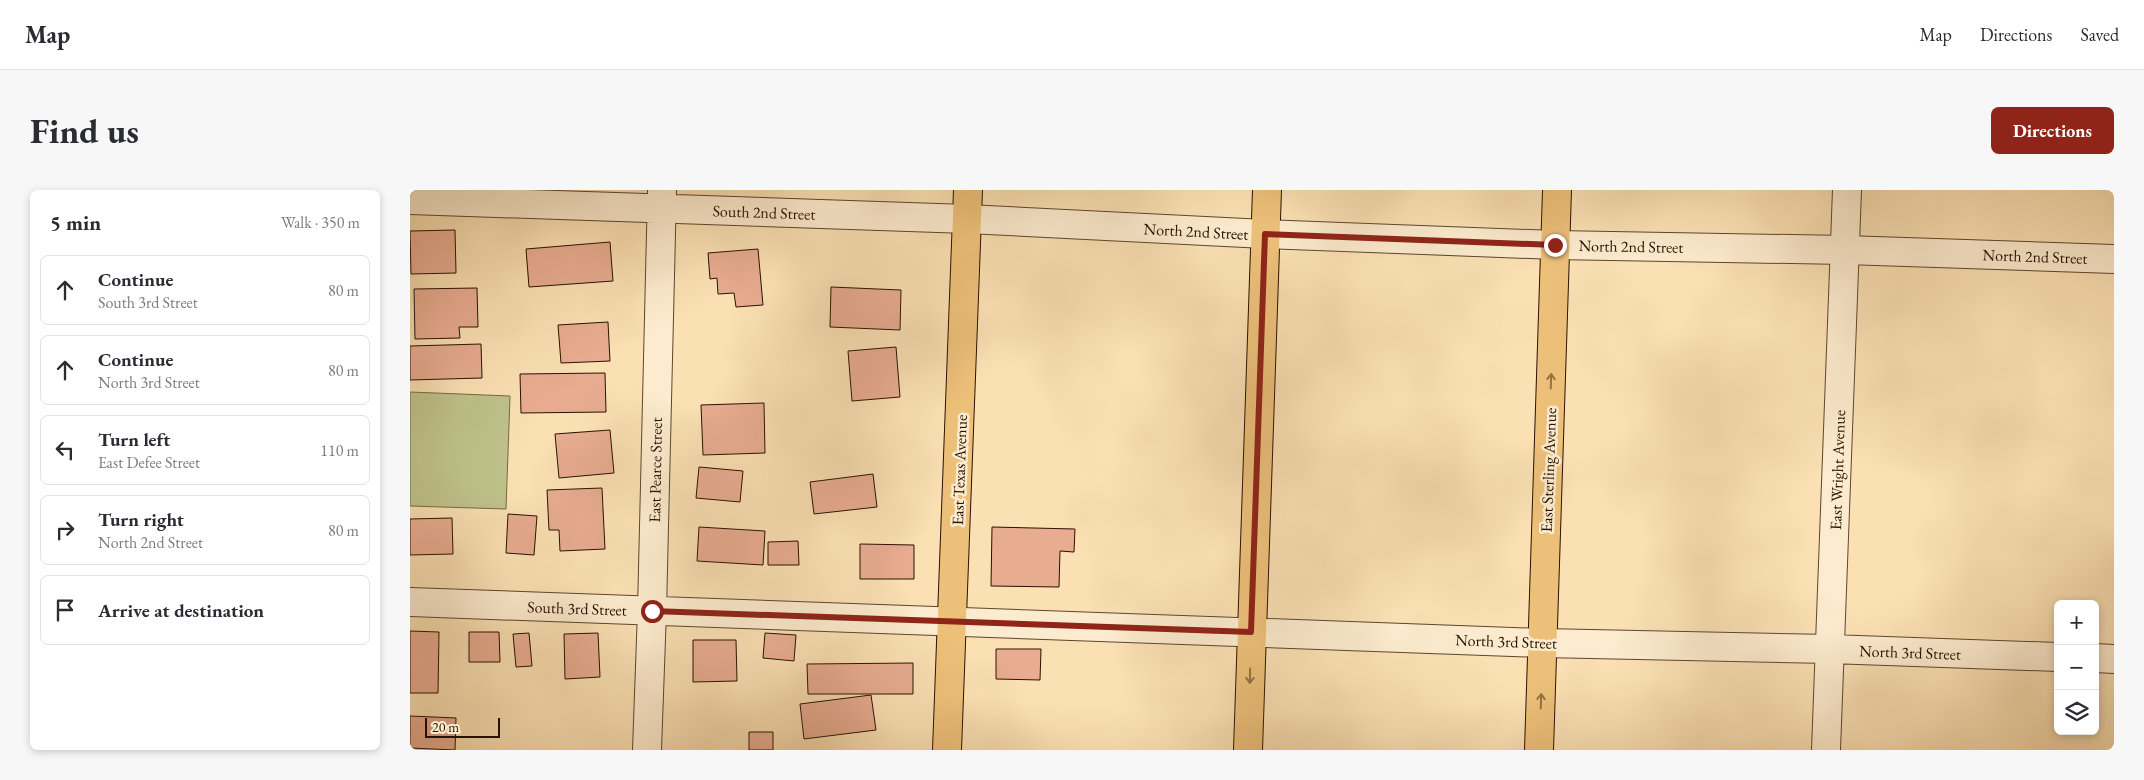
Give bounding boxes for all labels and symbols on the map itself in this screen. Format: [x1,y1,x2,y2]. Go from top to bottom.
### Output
street label: South 2nd Street [712,200,816,225]
street label: North 2nd Street [1143,218,1249,245]
route end [1544,234,1567,257]
street label: North 2nd Street [1578,235,1684,258]
street label: North 2nd Street [1982,244,2088,269]
one-way arrow [1546,374,1556,390]
street label: East Sterling Avenue [1536,407,1561,533]
street label: East Wright Avenue [1825,410,1850,530]
street label: East Texas Avenue [947,414,972,526]
street label: East Pearce Street [644,417,667,523]
street label: South 3rd Street [527,596,627,621]
route start [641,600,664,623]
street label: North 3rd Street [1455,629,1557,654]
street label: North 3rd Street [1859,640,1961,665]
one-way arrow [1245,668,1255,684]
one-way arrow [1536,694,1546,710]
scale bar [425,715,500,738]

